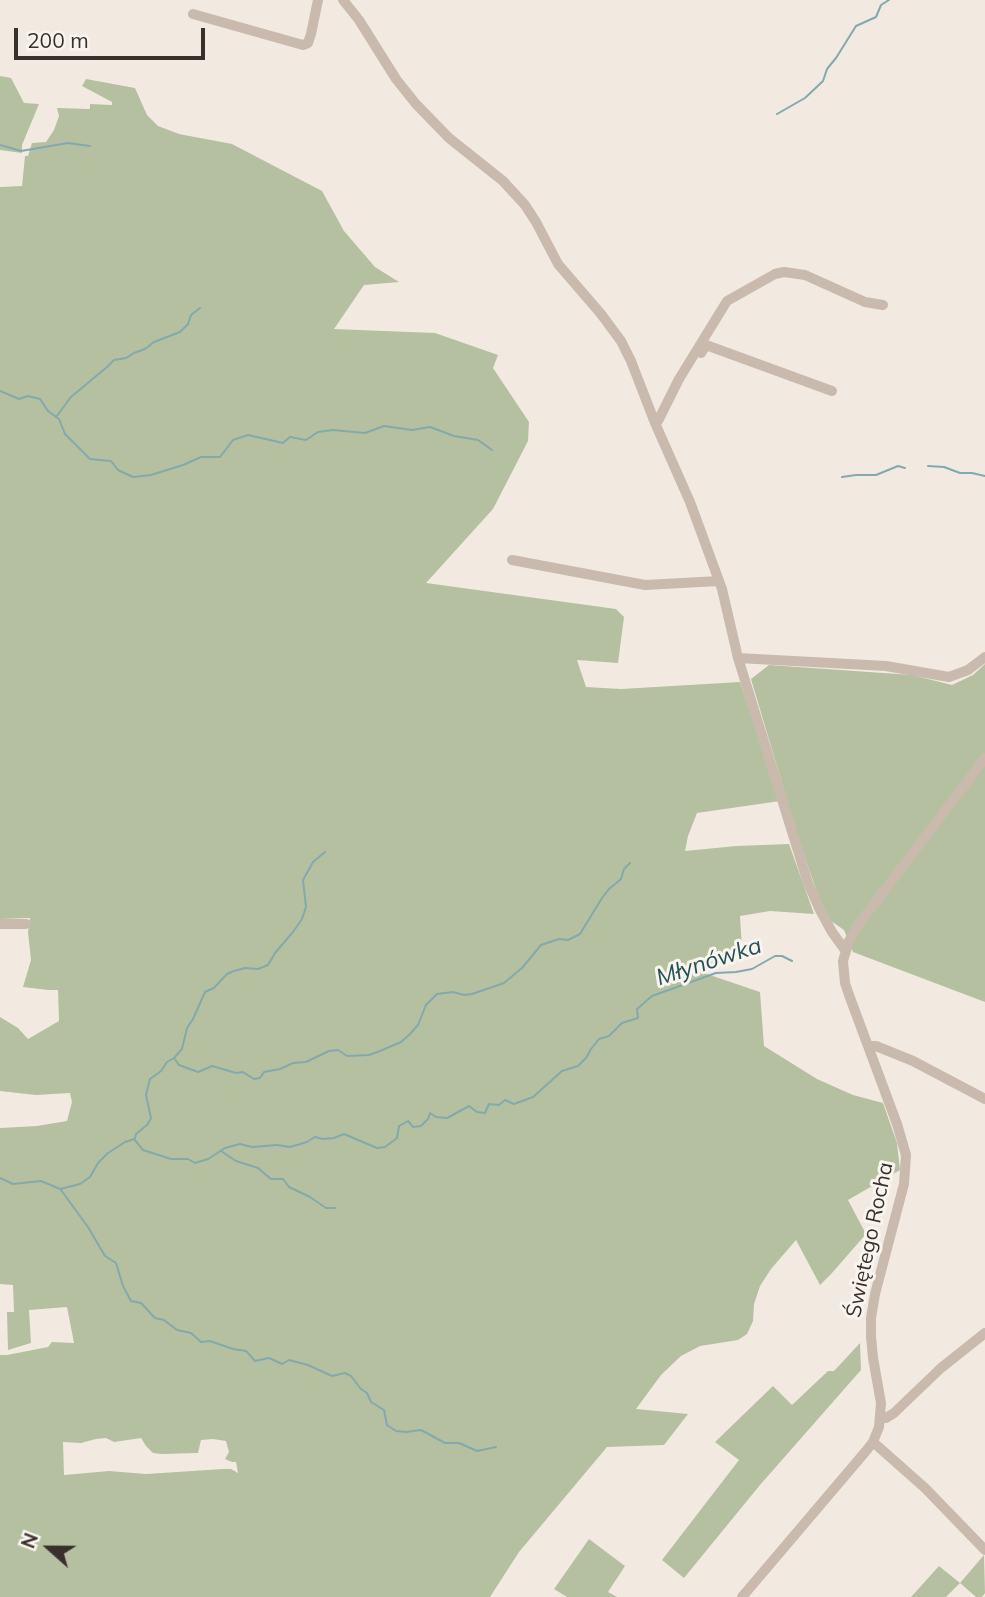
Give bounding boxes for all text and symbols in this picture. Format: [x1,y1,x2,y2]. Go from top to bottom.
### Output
scale bar [18,14,208,58]
text: 200 m [27,27,89,53]
water label: Młynówka [653,932,765,992]
street label: Świętego Rocha [841,1160,899,1320]
north arrow [14,1513,84,1583]
text: N [16,1529,43,1551]

